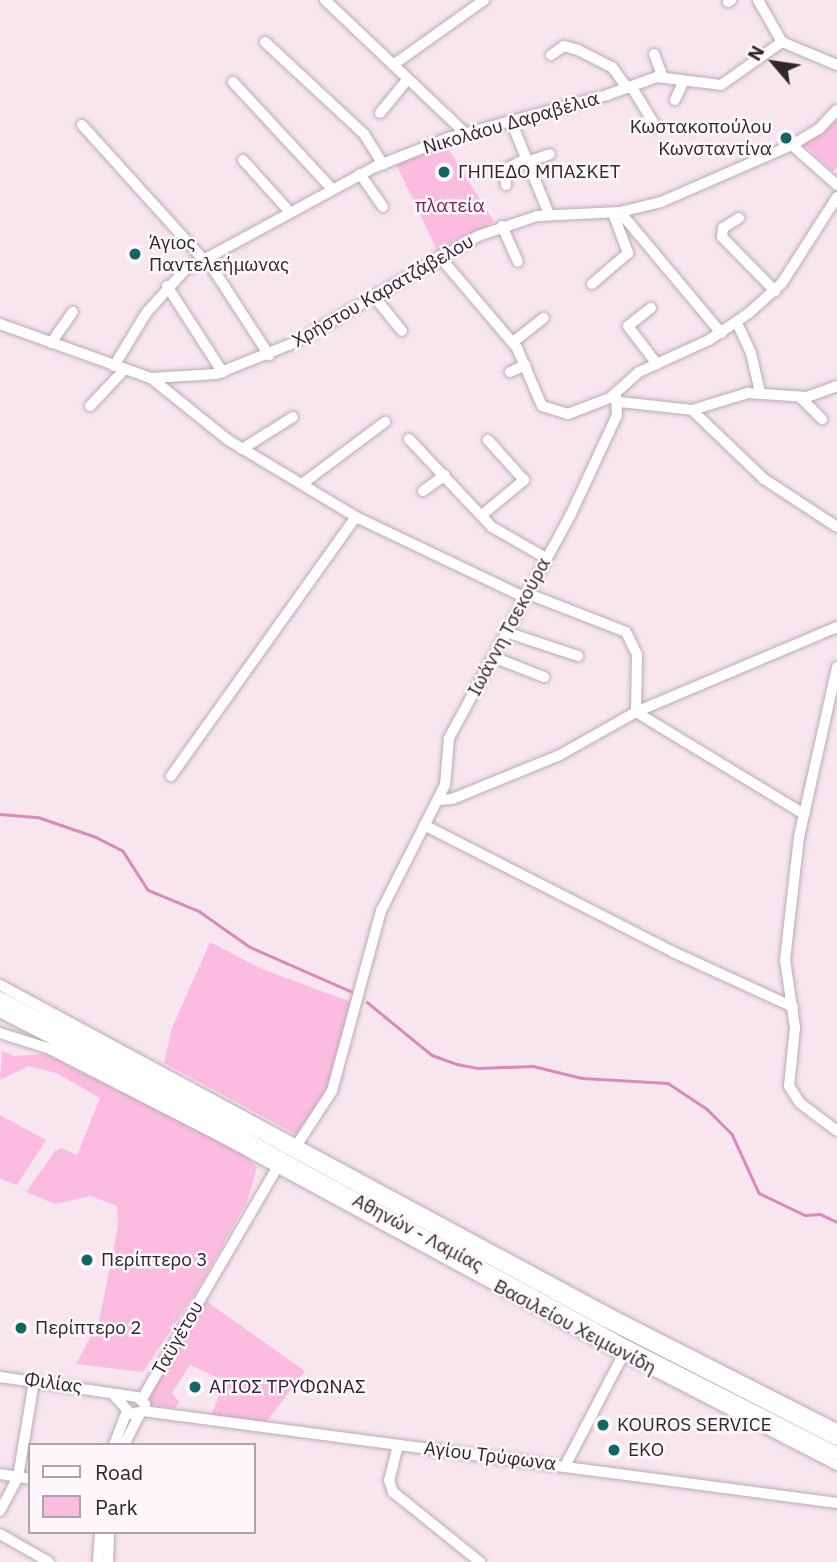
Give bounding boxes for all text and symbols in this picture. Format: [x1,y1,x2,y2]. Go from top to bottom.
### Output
north arrow [739,28,809,98]
text: N [742,41,769,65]
street label: Νικολάου Δαραβέλια [420,87,602,159]
place label: Κωστακοπούλου Κωνσταντίνα [630,116,772,160]
marker: Κωστακοπούλου Κωνσταντίνα [778,130,794,146]
place label: ΓΗΠΕΔΟ ΜΠΑΣΚΕΤ [458,161,621,183]
marker: ΓΗΠΕΔΟ ΜΠΑΣΚΕΤ [436,164,452,180]
park label: πλατεία [415,195,485,217]
street label: Χρήστου Καρατζάβελου [288,230,478,352]
place label: Άγιος Παντελεήμωνας [149,232,289,276]
marker: Άγιος Παντελεήμωνας [127,246,143,262]
street label: Ιωάννη Τσεκούρα [463,554,555,700]
street label: Αθηνών - Λαμίας [349,1189,487,1277]
place label: Περίπτερο 3 [101,1249,208,1271]
marker: Περίπτερο 3 [79,1252,95,1268]
street label: Βασιλείου Χειμωνίδη [490,1275,660,1379]
street label: Ταϋγέτου [148,1297,208,1379]
place label: Περίπτερο 2 [35,1317,142,1339]
marker: Περίπτερο 2 [13,1320,29,1336]
street label: Φιλίας [23,1368,83,1398]
place label: ΑΓΙΟΣ ΤΡΥΦΩΝΑΣ [209,1376,366,1398]
marker: ΑΓΙΟΣ ΤΡΥΦΩΝΑΣ [187,1379,203,1395]
place label: KOUROS SERVICE [617,1414,772,1436]
marker: KOUROS SERVICE [595,1417,611,1433]
street label: Αγίου Τρύφωνα [423,1437,557,1475]
place label: EKO [628,1439,664,1461]
marker: EKO [606,1442,622,1458]
legend [28,1443,256,1534]
text: Road [95,1458,143,1486]
text: Park [95,1493,138,1521]

